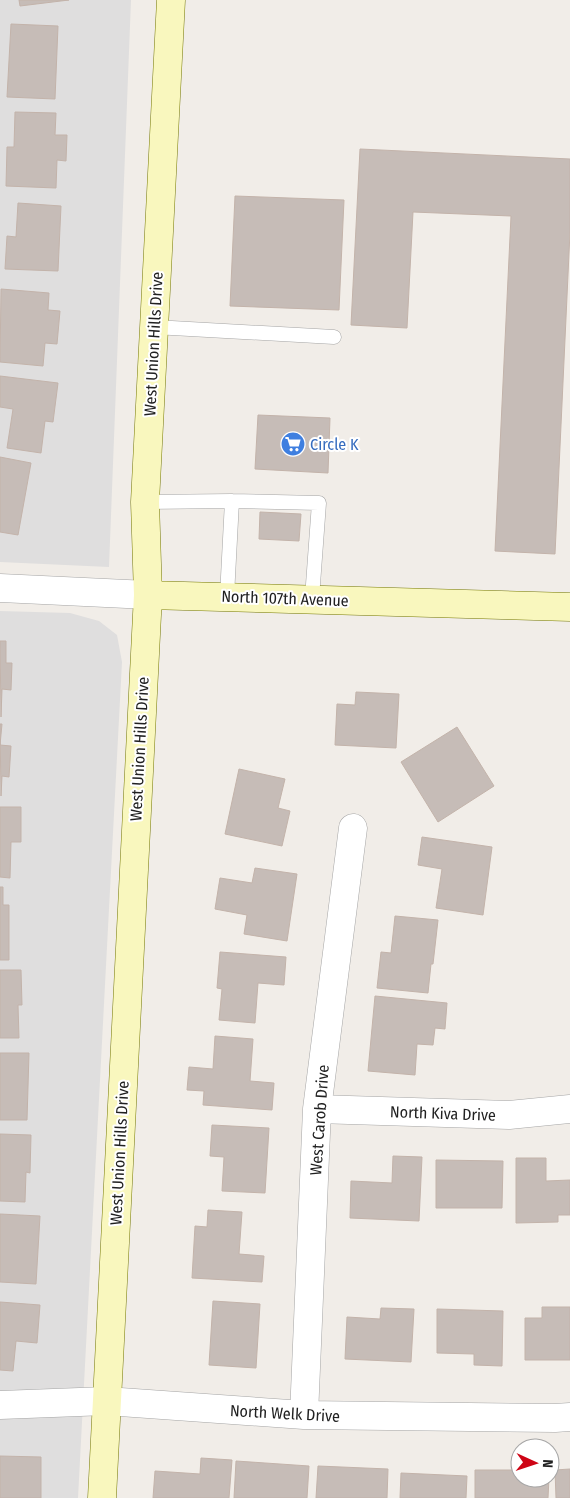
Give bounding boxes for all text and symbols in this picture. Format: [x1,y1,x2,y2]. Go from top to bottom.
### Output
street label: West Union Hills Drive [140,271,167,417]
supermarket icon: Circle K [280,431,306,457]
place label: Circle K [310,435,359,454]
street label: North 107th Avenue [221,587,349,610]
street label: West Union Hills Drive [126,676,153,822]
street label: West Carob Drive [306,1064,333,1176]
street label: West Union Hills Drive [106,1080,133,1226]
street label: North Kiva Drive [390,1102,496,1125]
street label: North Welk Drive [229,1401,341,1426]
north arrow [510,1438,560,1488]
text: N [539,1459,556,1468]

